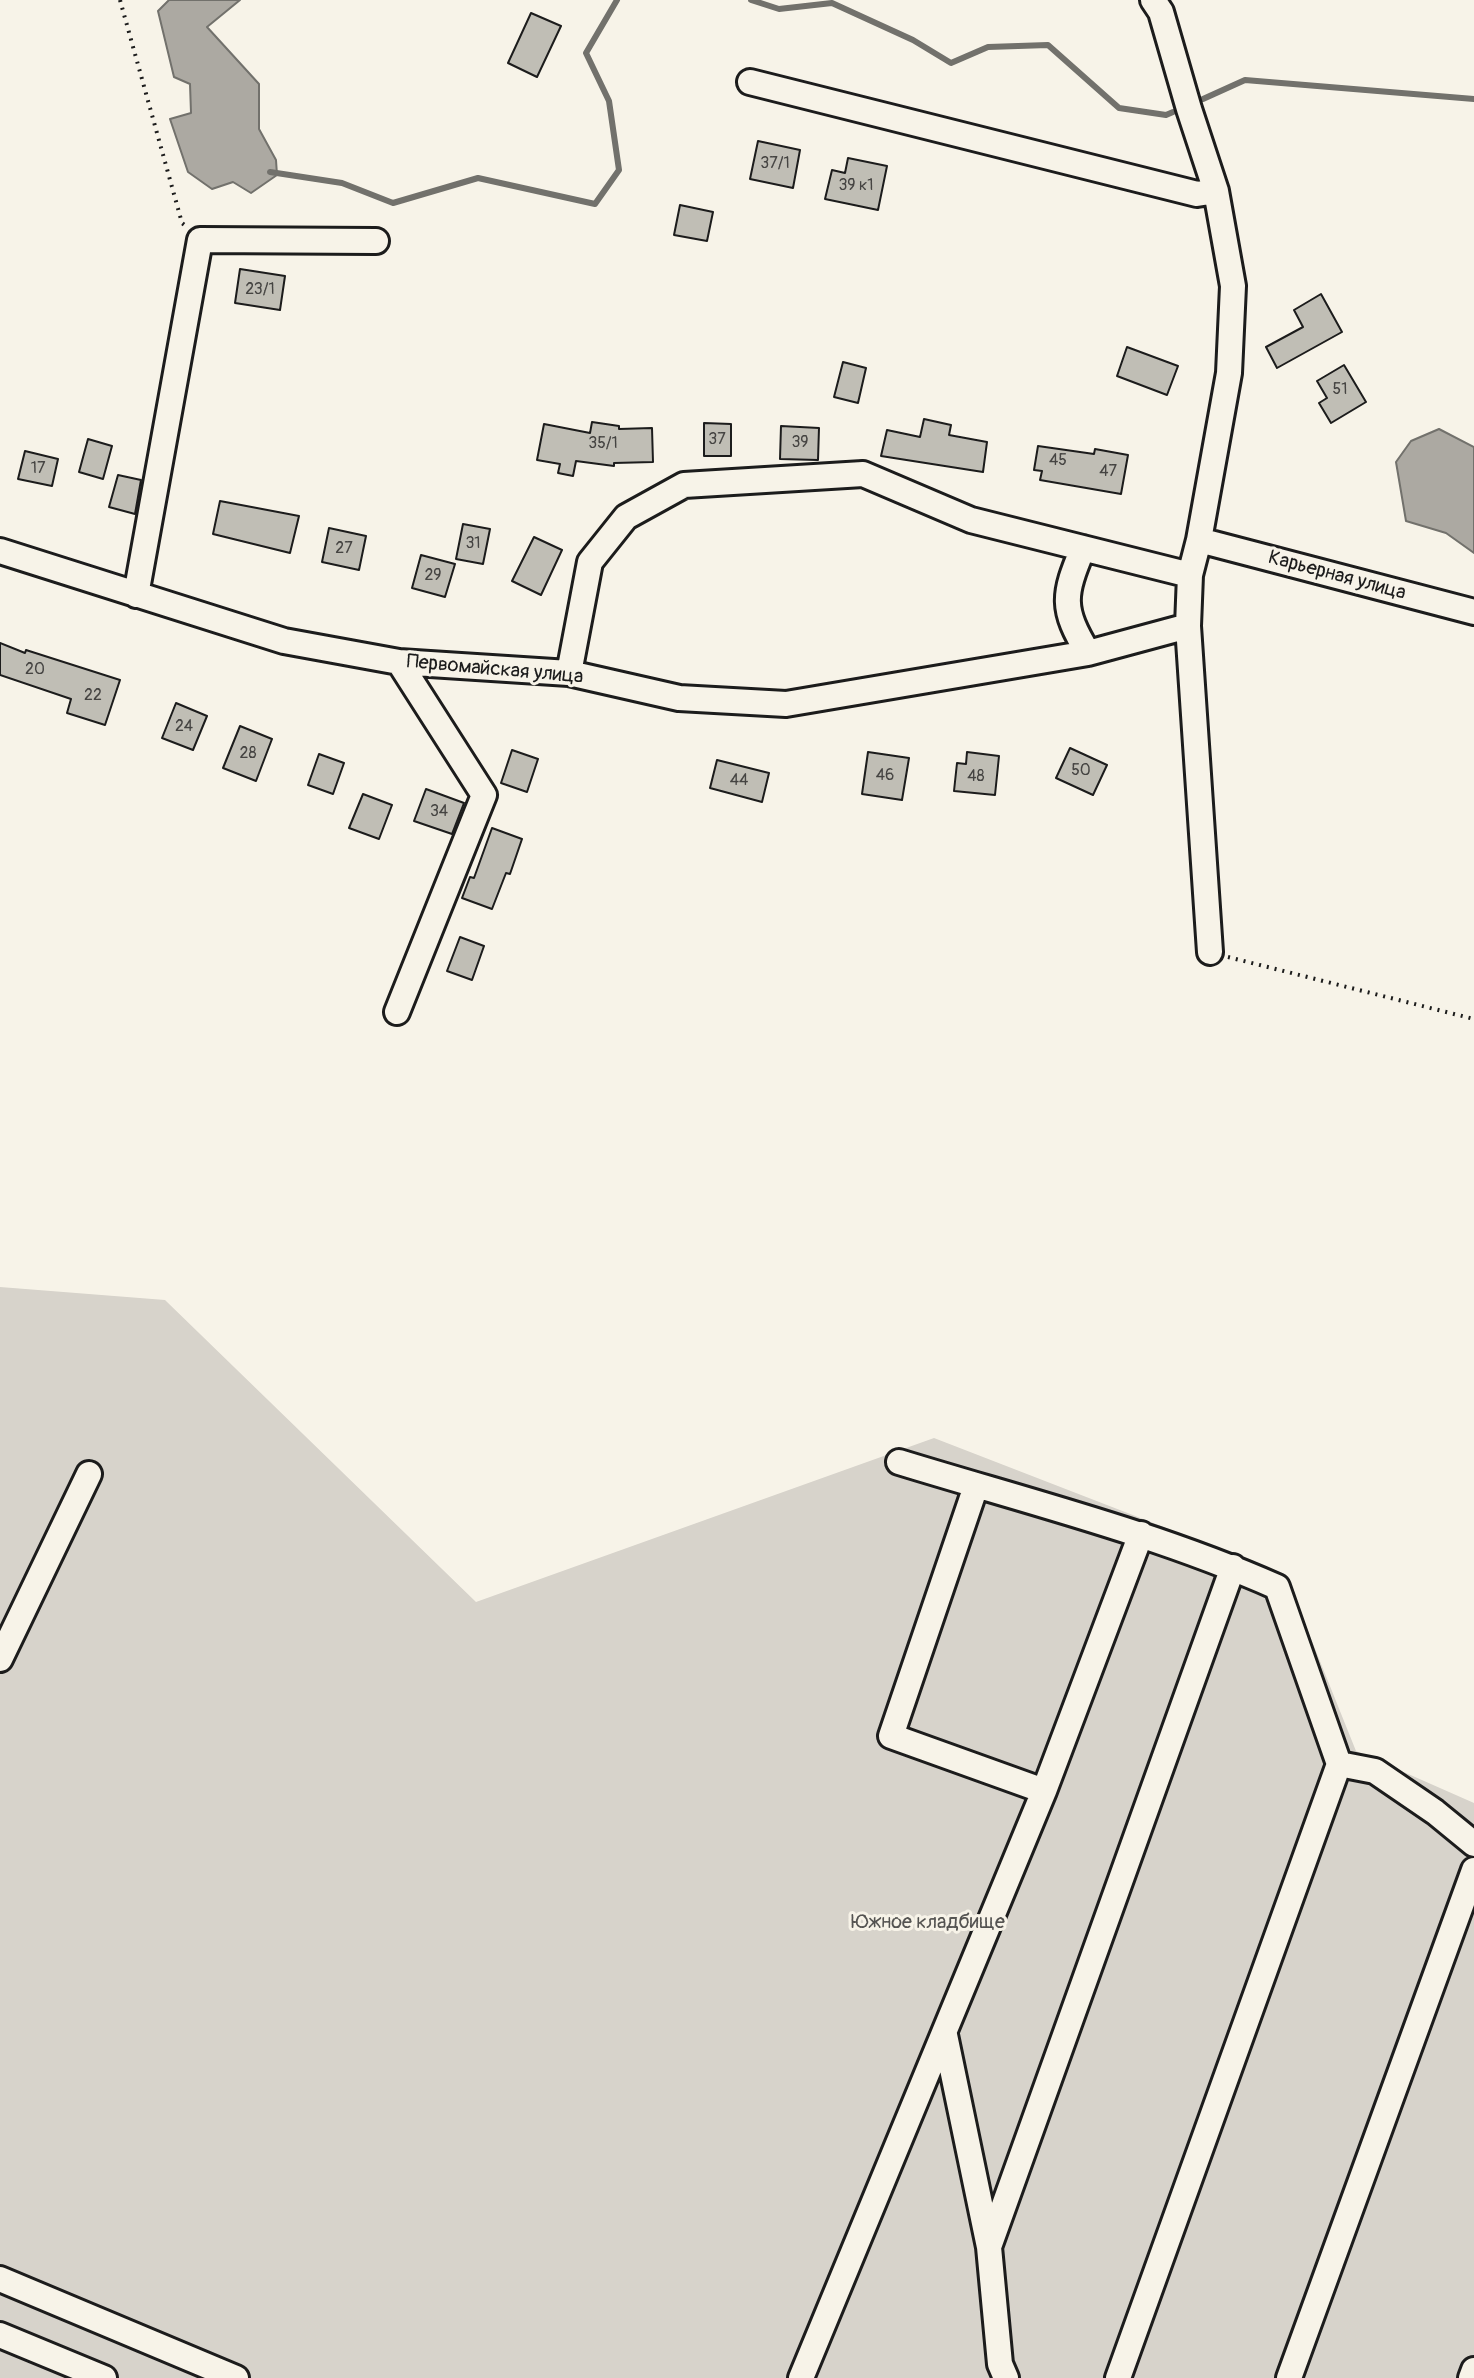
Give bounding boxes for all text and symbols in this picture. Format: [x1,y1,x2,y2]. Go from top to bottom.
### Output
house number: 37/1 [760,154,790,174]
house number: 39 к1 [838,176,874,196]
house number: 23/1 [245,280,275,300]
house number: 51 [1333,380,1347,400]
house number: 37 [708,430,726,450]
house number: 39 [791,433,809,453]
house number: 35/1 [588,434,618,454]
house number: 45 [1049,451,1067,471]
house number: 17 [31,459,45,479]
house number: 47 [1099,462,1117,482]
house number: 31 [465,534,481,554]
house number: 27 [335,539,353,559]
street label: Карьерная улица [1266,546,1408,606]
house number: 29 [424,566,442,586]
street label: Первомайская улица [406,650,584,690]
house number: 20 [25,660,45,680]
house number: 22 [84,686,102,706]
house number: 24 [175,717,193,737]
house number: 28 [239,744,257,764]
house number: 50 [1071,761,1091,781]
house number: 46 [876,766,894,786]
house number: 48 [967,767,985,787]
house number: 44 [730,771,748,791]
house number: 34 [430,802,448,822]
park label: Южное кладбище [851,1911,1005,1935]

